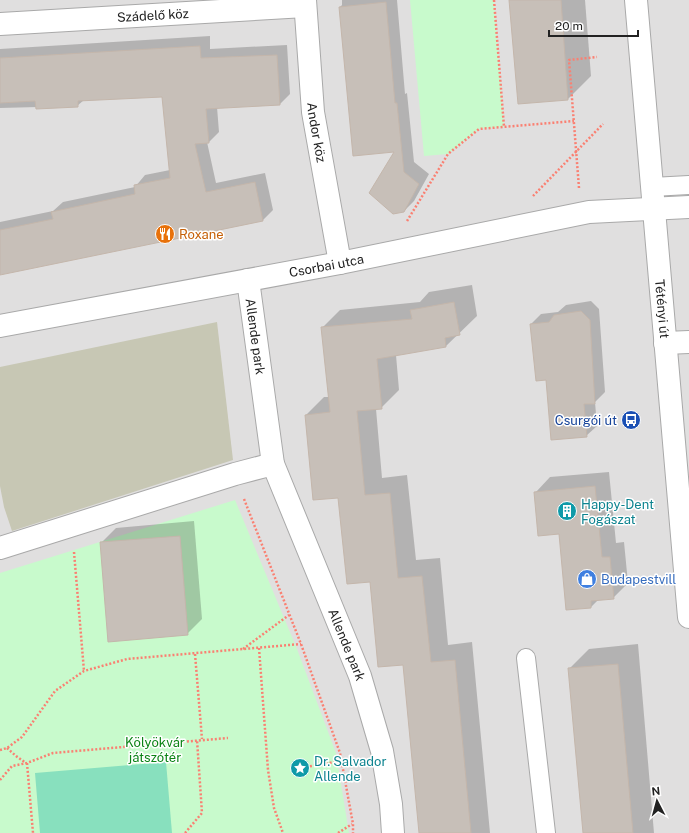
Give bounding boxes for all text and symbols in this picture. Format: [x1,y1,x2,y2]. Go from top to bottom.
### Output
street label: Szádelő köz [116,6,189,25]
scale bar [549,12,638,38]
text: 20 m [555,19,583,33]
street label: Andor köz [304,102,329,164]
restaurant icon: Roxane [154,223,176,245]
place label: Roxane [179,227,224,242]
street label: Csorbai utca [288,251,365,280]
street label: Tétényi út [652,279,672,339]
street label: Allende park [243,297,268,376]
bus stop icon: Csurgói út [620,409,642,431]
place label: Csurgói út [555,413,617,428]
place label: Happy-Dent Fogászat [581,497,654,527]
building icon: Happy-Dent Fogászat [556,500,578,522]
shop icon: Budapestvill [576,568,598,590]
place label: Budapestvill [601,572,676,587]
street label: Allende park [325,606,368,683]
park label: Kölyökvár játszótér [125,735,185,765]
place label: Dr. Salvador Allende [314,754,386,784]
place icon: Dr. Salvador Allende [289,757,311,779]
north arrow [637,781,677,821]
text: N [651,785,661,797]

